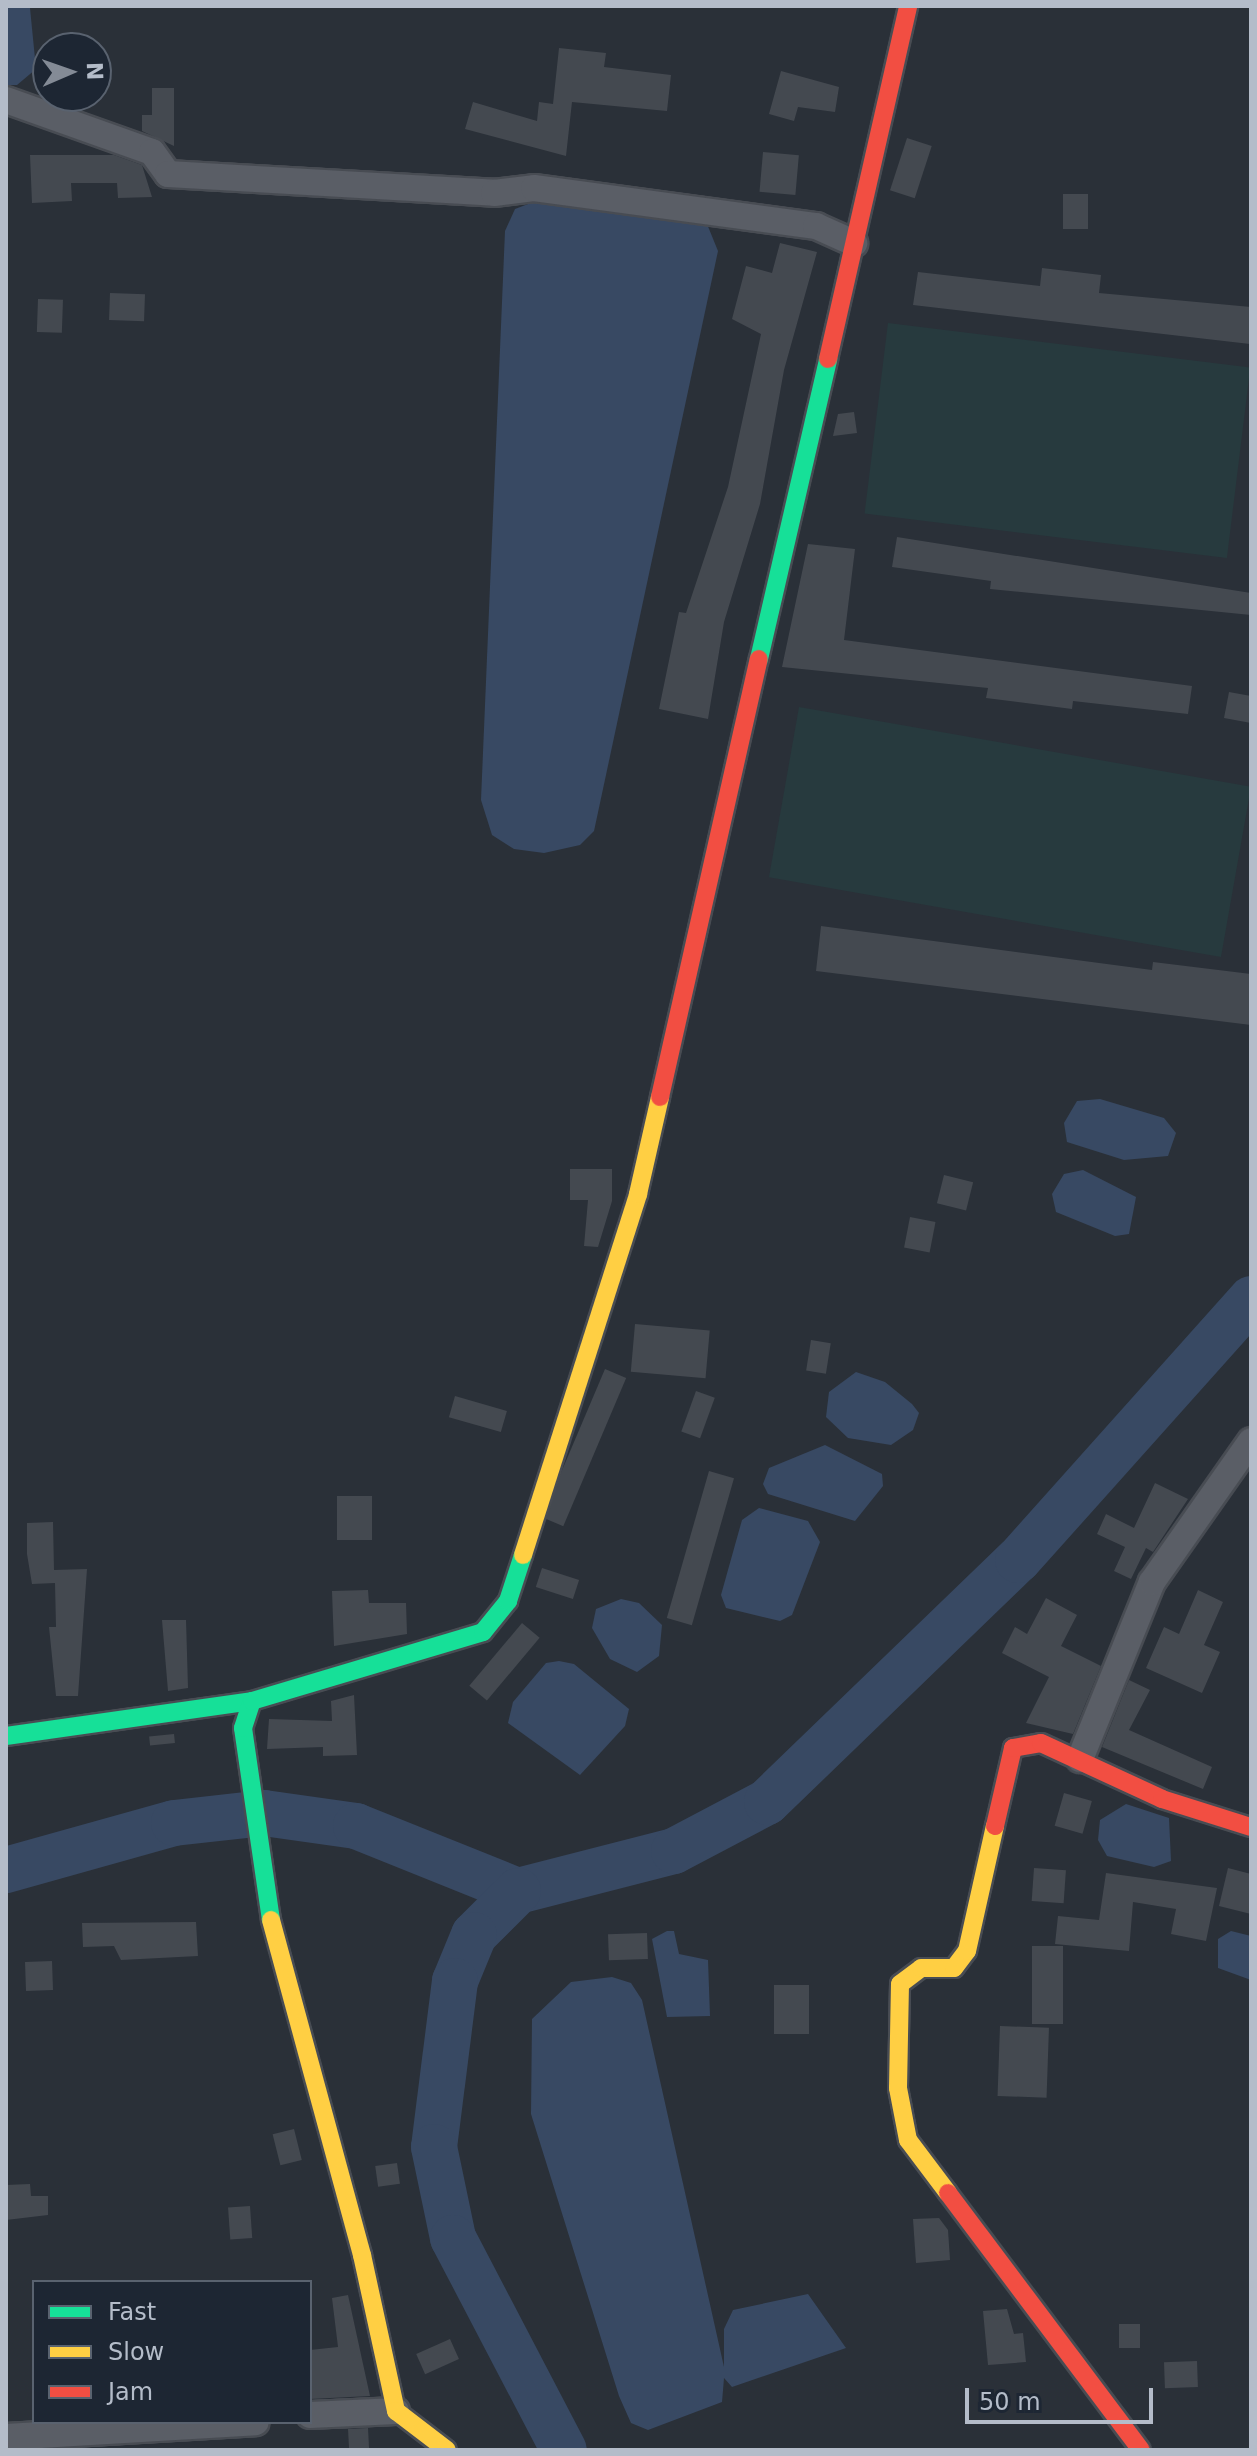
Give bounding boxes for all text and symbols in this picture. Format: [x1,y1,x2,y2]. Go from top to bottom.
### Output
north arrow [32,32,112,112]
text: N [82,62,107,81]
legend [32,2280,312,2424]
text: Fast [108,2298,156,2326]
text: Slow [108,2338,164,2366]
scale bar [969,2372,1157,2422]
text: Jam [108,2378,153,2406]
text: 50 m [979,2388,1041,2416]

